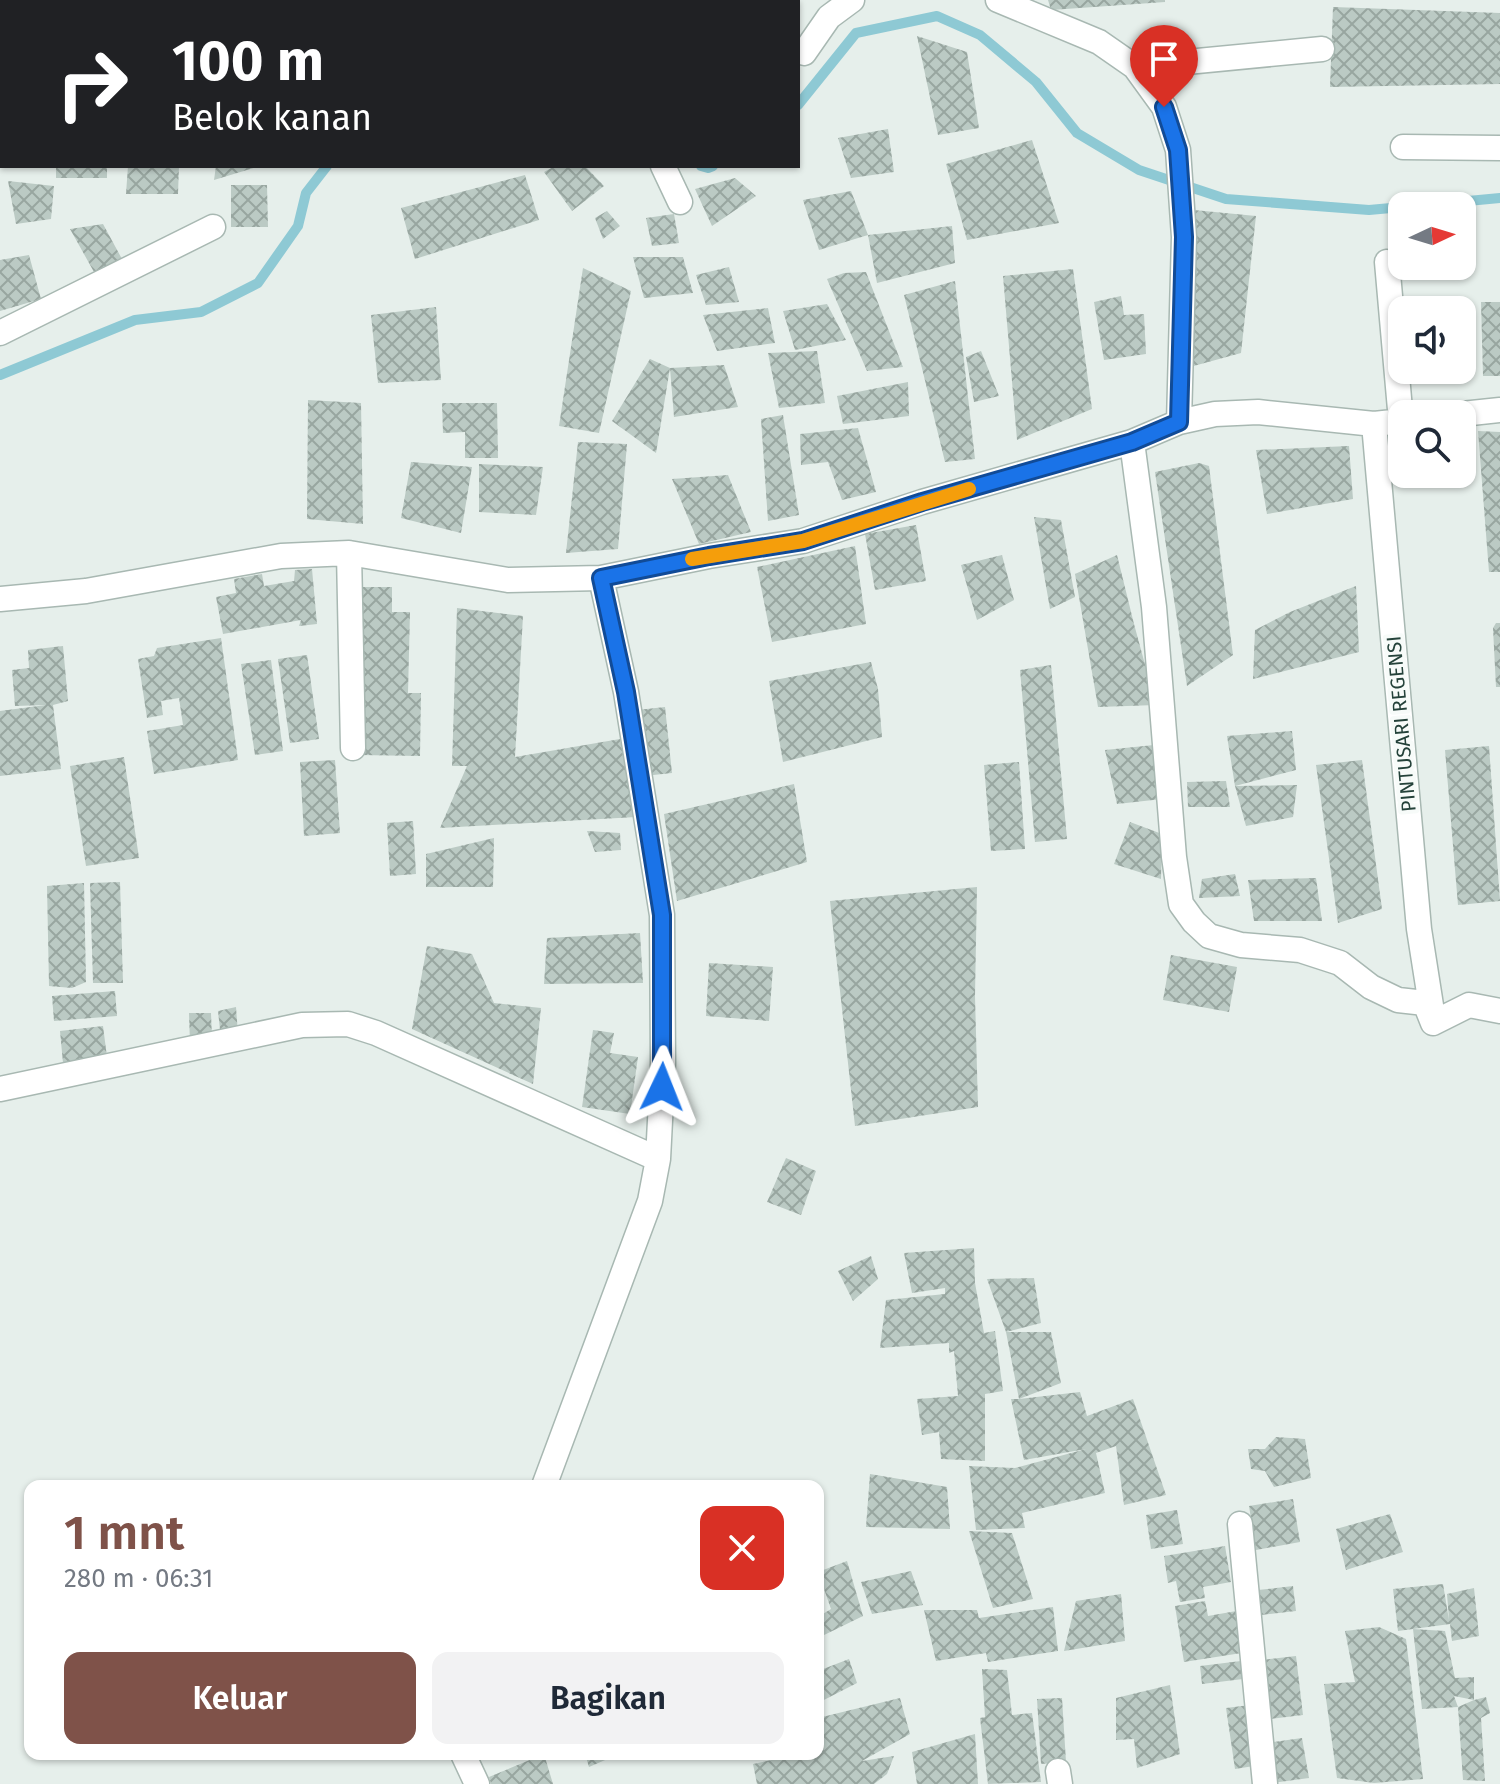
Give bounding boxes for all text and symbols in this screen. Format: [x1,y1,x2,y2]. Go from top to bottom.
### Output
pin [1130,25,1198,107]
text: 100 m [172,28,324,95]
icon: right [40,32,144,136]
icon: arrive [1142,37,1186,81]
text: Belok kanan [172,96,372,140]
north arrow [1388,192,1476,280]
map controls [1388,192,1476,488]
button: sound [1388,296,1476,384]
button: search [1388,400,1476,488]
street label: PINTUSARI REGENSI [1381,635,1421,813]
position arrow [620,1045,704,1129]
text: 1 mnt [64,1504,184,1562]
button: close [700,1506,784,1590]
text: 280 m · 06:31 [64,1563,213,1594]
button: Keluar [64,1652,416,1744]
button: Bagikan [432,1652,784,1744]

